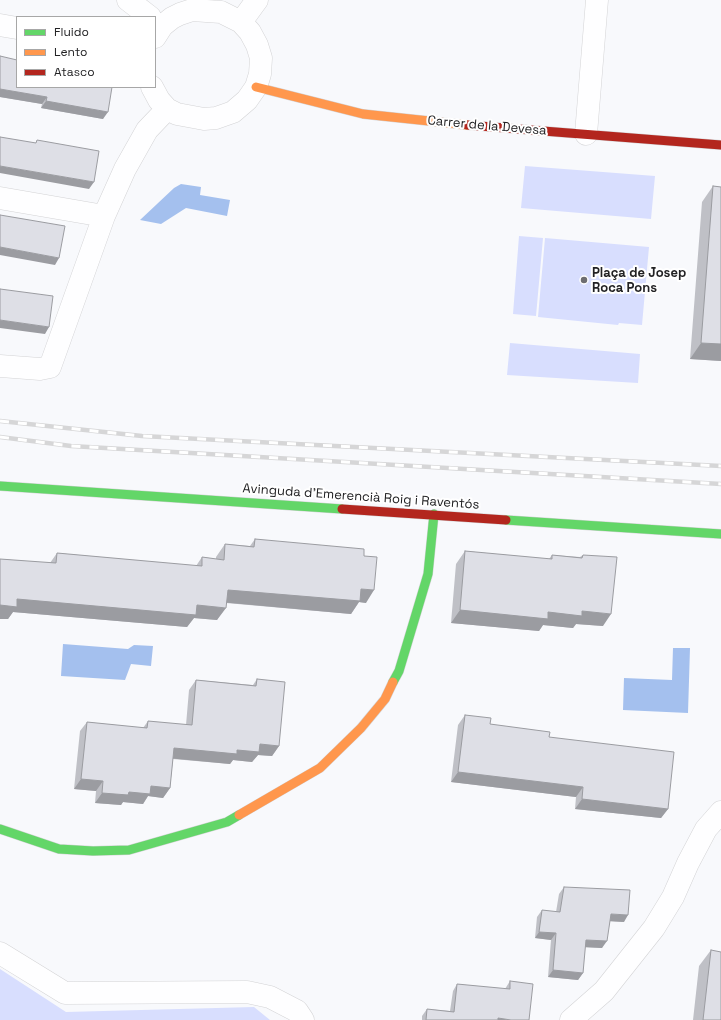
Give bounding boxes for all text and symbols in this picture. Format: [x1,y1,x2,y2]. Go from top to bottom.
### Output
legend [16,16,156,88]
text: Fluido [54,24,89,40]
text: Lento [54,44,88,60]
text: Atasco [54,64,95,80]
street label: Carrer de la Devesa [427,113,547,139]
place label: Plaça de Josep Roca Pons [592,265,686,296]
marker: Plaça de Josep Roca Pons [579,275,589,285]
street label: Avinguda d'Emerencià Roig i Raventós [242,481,480,513]

